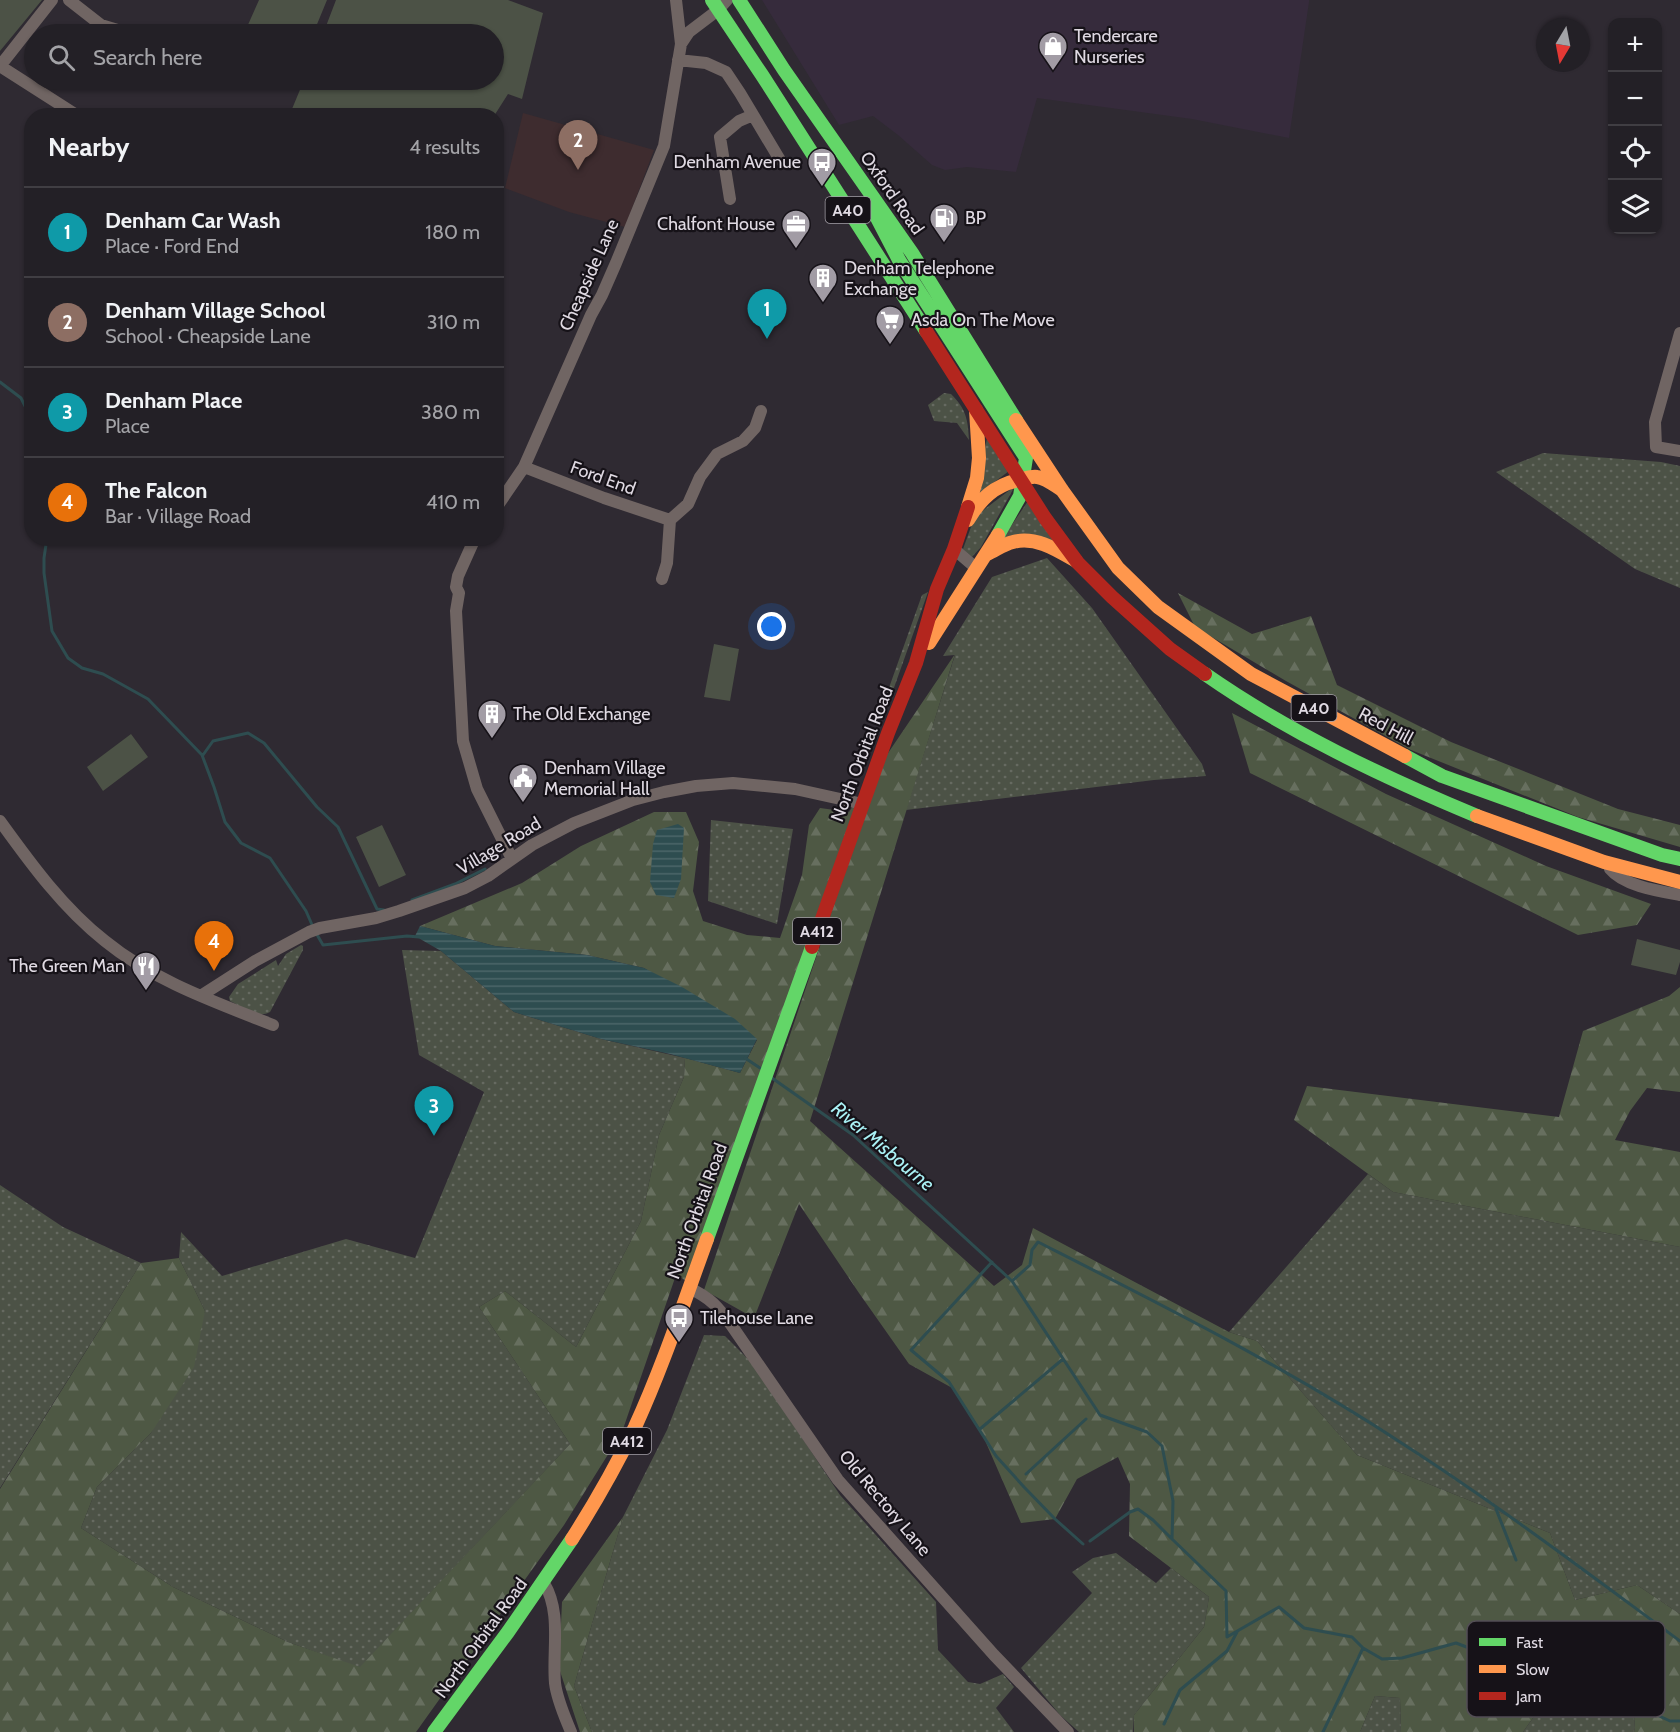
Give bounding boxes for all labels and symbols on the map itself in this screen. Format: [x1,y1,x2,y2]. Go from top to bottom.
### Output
north arrow [1536,18,1590,72]
place label: Tendercare Nurseries [1074,25,1158,68]
shop icon: Tendercare Nurseries [1037,30,1069,72]
pin: 2 [558,120,598,170]
bus stop icon: Denham Avenue [806,146,838,188]
street label: Oxford Road [855,147,929,239]
place label: Denham Avenue [673,151,801,173]
road number: A40 [826,197,870,223]
fuel station icon: BP [928,202,960,244]
place label: BP [965,207,986,229]
office icon: Chalfont House [780,208,812,250]
place label: Chalfont House [657,213,775,235]
street label: Cheapside Lane [555,216,623,334]
place label: Denham Telephone Exchange [844,257,994,300]
building icon: Denham Telephone Exchange [807,262,839,304]
pin: 1 [748,290,786,339]
supermarket icon: Asda On The Move [874,304,906,346]
place label: Asda On The Move [911,309,1055,331]
street label: Ford End [567,456,639,500]
your location [757,612,786,641]
street label: North Orbital Road [826,683,898,825]
road number: A40 [1292,695,1336,721]
building icon: The Old Exchange [476,698,508,740]
place label: The Old Exchange [513,703,650,725]
street label: Red Hill [1355,703,1418,750]
place label: Denham Village Memorial Hall [544,757,665,800]
public building icon: Denham Village Memorial Hall [507,762,539,804]
street label: Village Road [453,812,545,880]
road number: A412 [793,918,841,944]
pin: 4 [194,922,234,971]
restaurant icon: The Green Man [130,950,162,992]
place label: The Green Man [9,955,125,977]
pin: 3 [414,1086,454,1136]
water label: River Misbourne [827,1096,939,1196]
street label: North Orbital Road [662,1140,732,1282]
bus stop icon: Tilehouse Lane [663,1302,695,1344]
place label: Tilehouse Lane [700,1307,813,1329]
road number: A412 [603,1428,651,1454]
street label: Old Rectory Lane [834,1446,936,1560]
street label: North Orbital Road [430,1574,532,1702]
legend [1467,1621,1665,1717]
text: Fast [1516,1633,1544,1652]
text: Slow [1516,1660,1550,1679]
text: Jam [1515,1687,1542,1706]

